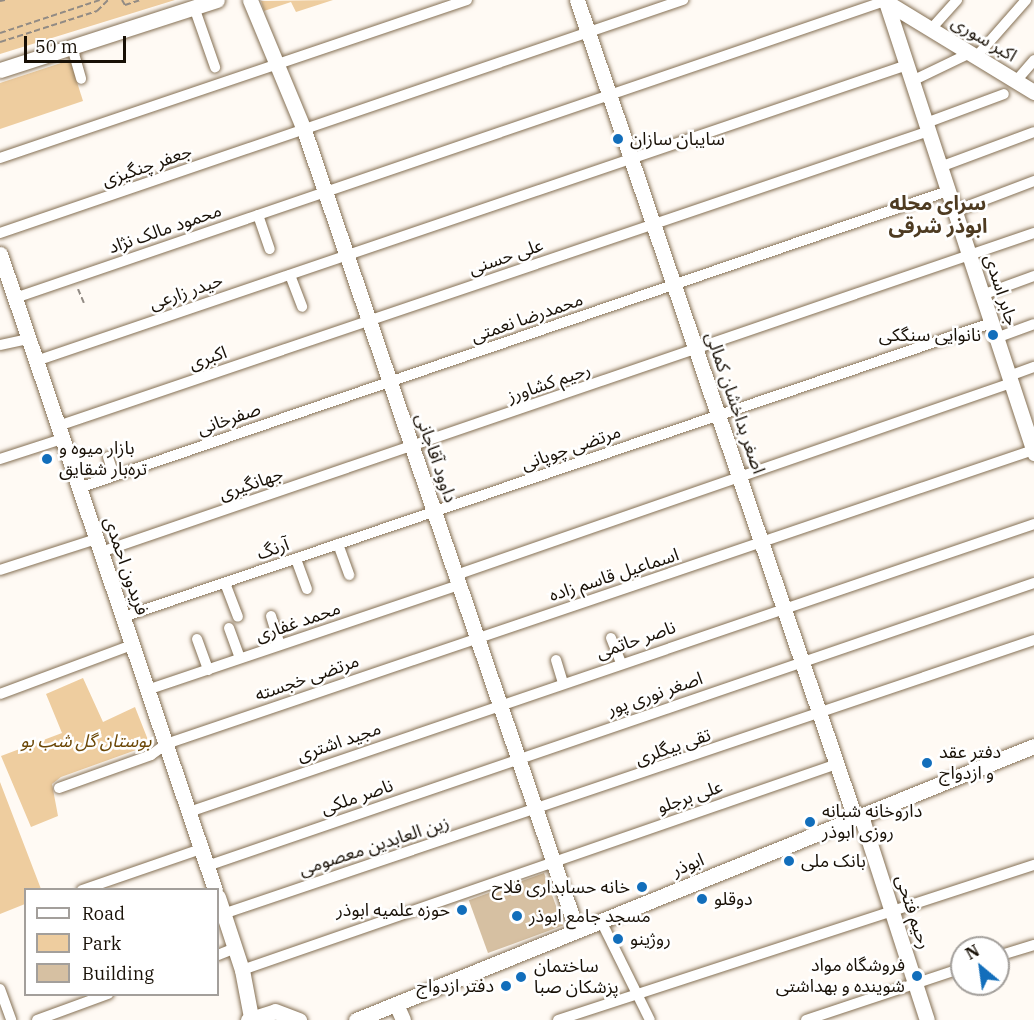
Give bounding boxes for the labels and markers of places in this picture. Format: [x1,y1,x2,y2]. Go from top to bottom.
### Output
place label: سایبان سازان [630,128,725,150]
marker: سایبان سازان [611,132,625,146]
place label: نانوایی سنگکی [879,324,981,346]
marker: نانوایی سنگکی [986,328,1000,342]
place label: بازار میوه و تره‌بار شقایق [59,438,147,480]
marker: بازار میوه و تره‌بار شقایق [40,452,54,466]
place label: دفتر عقد و ازدواج [939,742,1001,784]
marker: دفتر عقد و ازدواج [920,756,934,770]
place label: داروخانه شبانه روزی ابوذر [822,801,922,844]
marker: داروخانه شبانه روزی ابوذر [803,815,817,829]
place label: بانک ملی [801,850,866,872]
marker: بانک ملی [782,854,796,868]
place label: خانه حسابداری فلاح [492,876,630,898]
marker: خانه حسابداری فلاح [635,880,649,894]
place label: دوقلو [714,888,753,910]
marker: دوقلو [695,892,709,906]
place label: حوزه علمیه ابوذر [336,899,450,921]
marker: حوزه علمیه ابوذر [455,903,469,917]
place label: مسجد جامع ابوذر [529,905,651,927]
marker: مسجد جامع ابوذر [510,909,524,923]
place label: روژینو [630,928,671,950]
marker: روژینو [611,932,625,946]
place label: فروشگاه مواد شوینده و بهداشتی [776,955,905,998]
place label: ساختمان پزشکان صبا [534,956,619,998]
marker: ساختمان پزشکان صبا [512,968,530,986]
marker: فروشگاه مواد شوینده و بهداشتی [910,969,924,983]
place label: دفتر ازدواج [417,975,494,997]
marker: دفتر ازدواج [499,979,513,993]

